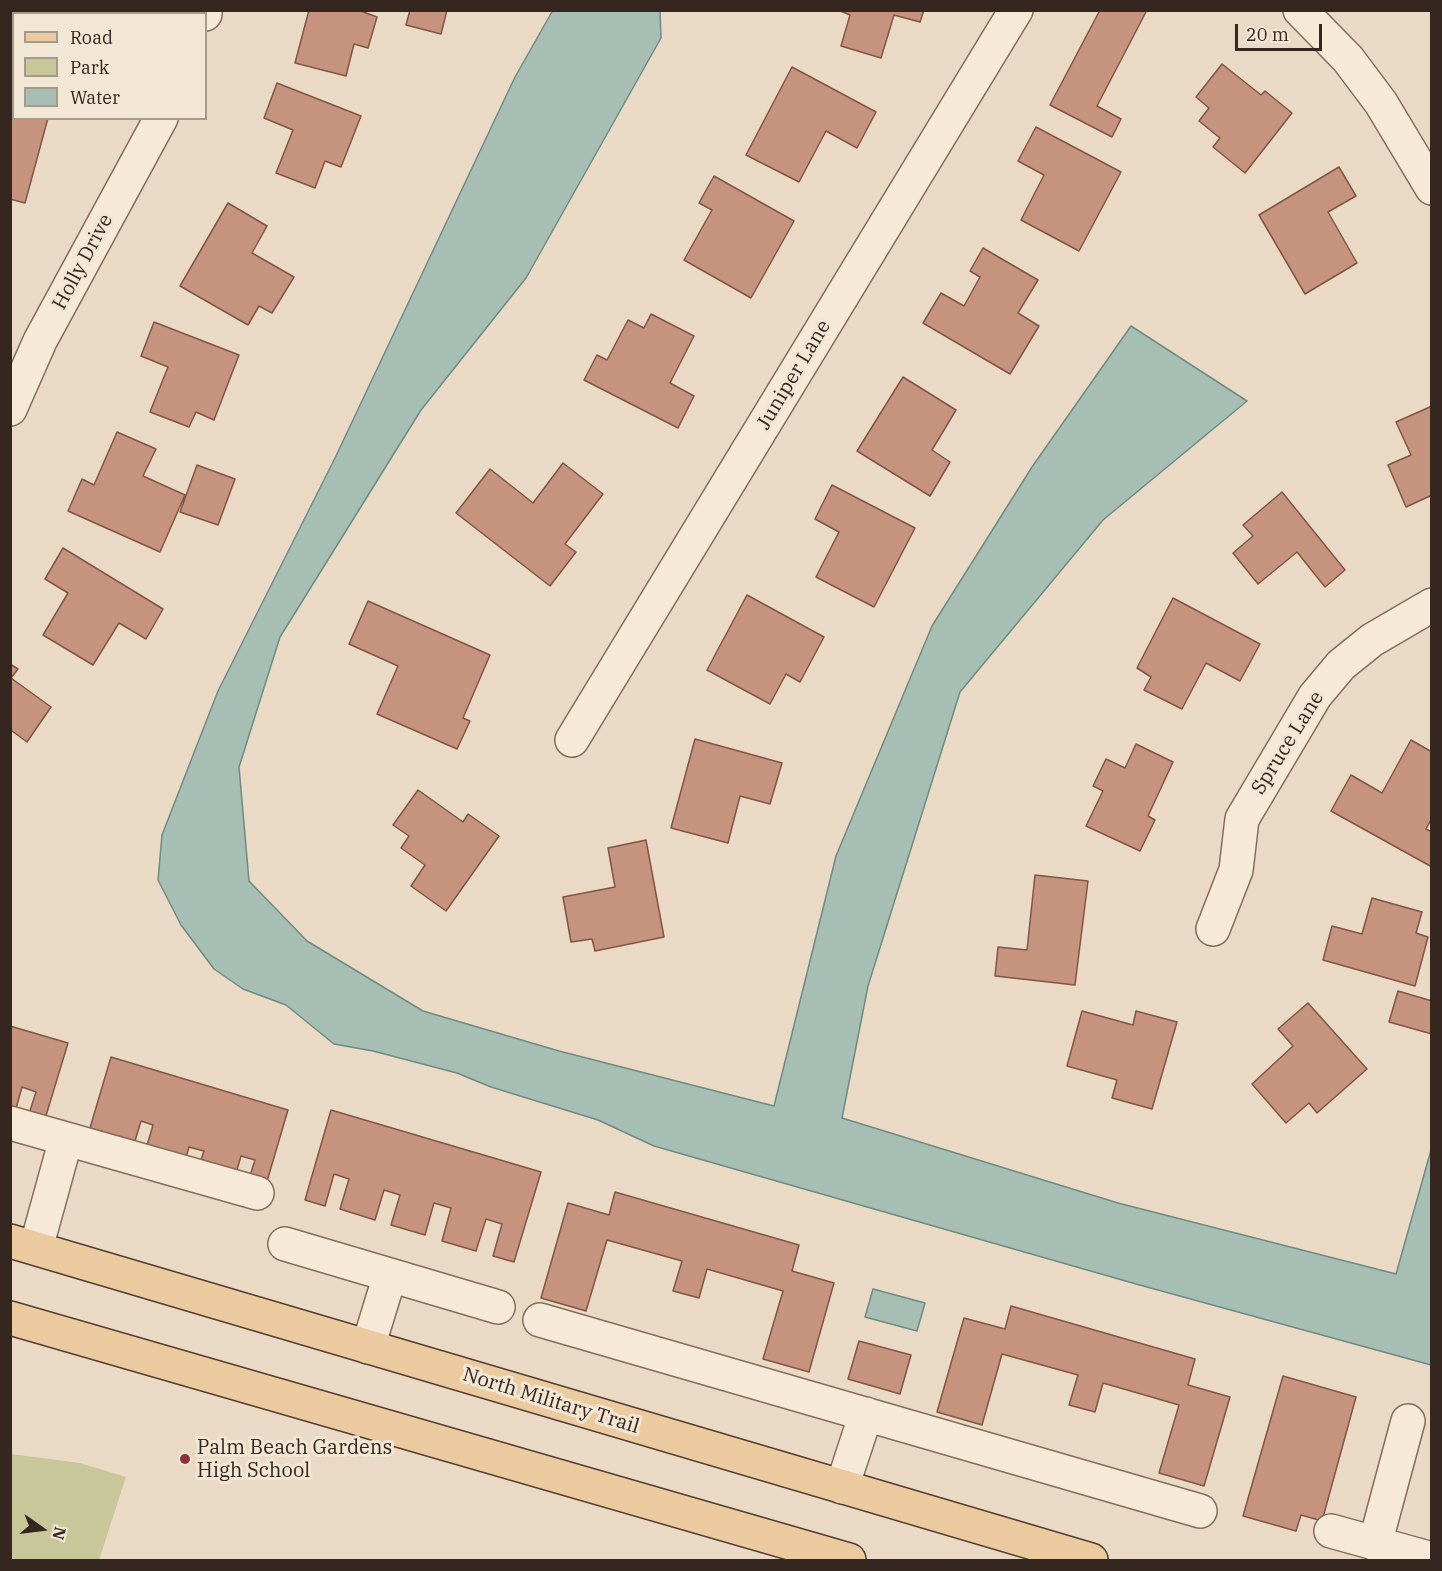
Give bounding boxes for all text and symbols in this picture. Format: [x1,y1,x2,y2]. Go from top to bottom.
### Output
legend [12,12,207,120]
scale bar [1238,12,1325,50]
text: 20 m [1246,23,1289,46]
text: Road [70,26,113,49]
text: Park [70,56,109,79]
text: Water [70,86,120,109]
street label: Holly Drive [48,210,118,314]
street label: Juniper Lane [752,316,836,434]
street label: Spruce Lane [1247,687,1329,799]
street label: North Military Trail [460,1363,642,1439]
place label: Palm Beach Gardens High School [197,1436,392,1483]
marker: Palm Beach Gardens High School [178,1452,192,1466]
north arrow [12,1499,72,1559]
text: N [48,1525,71,1542]

